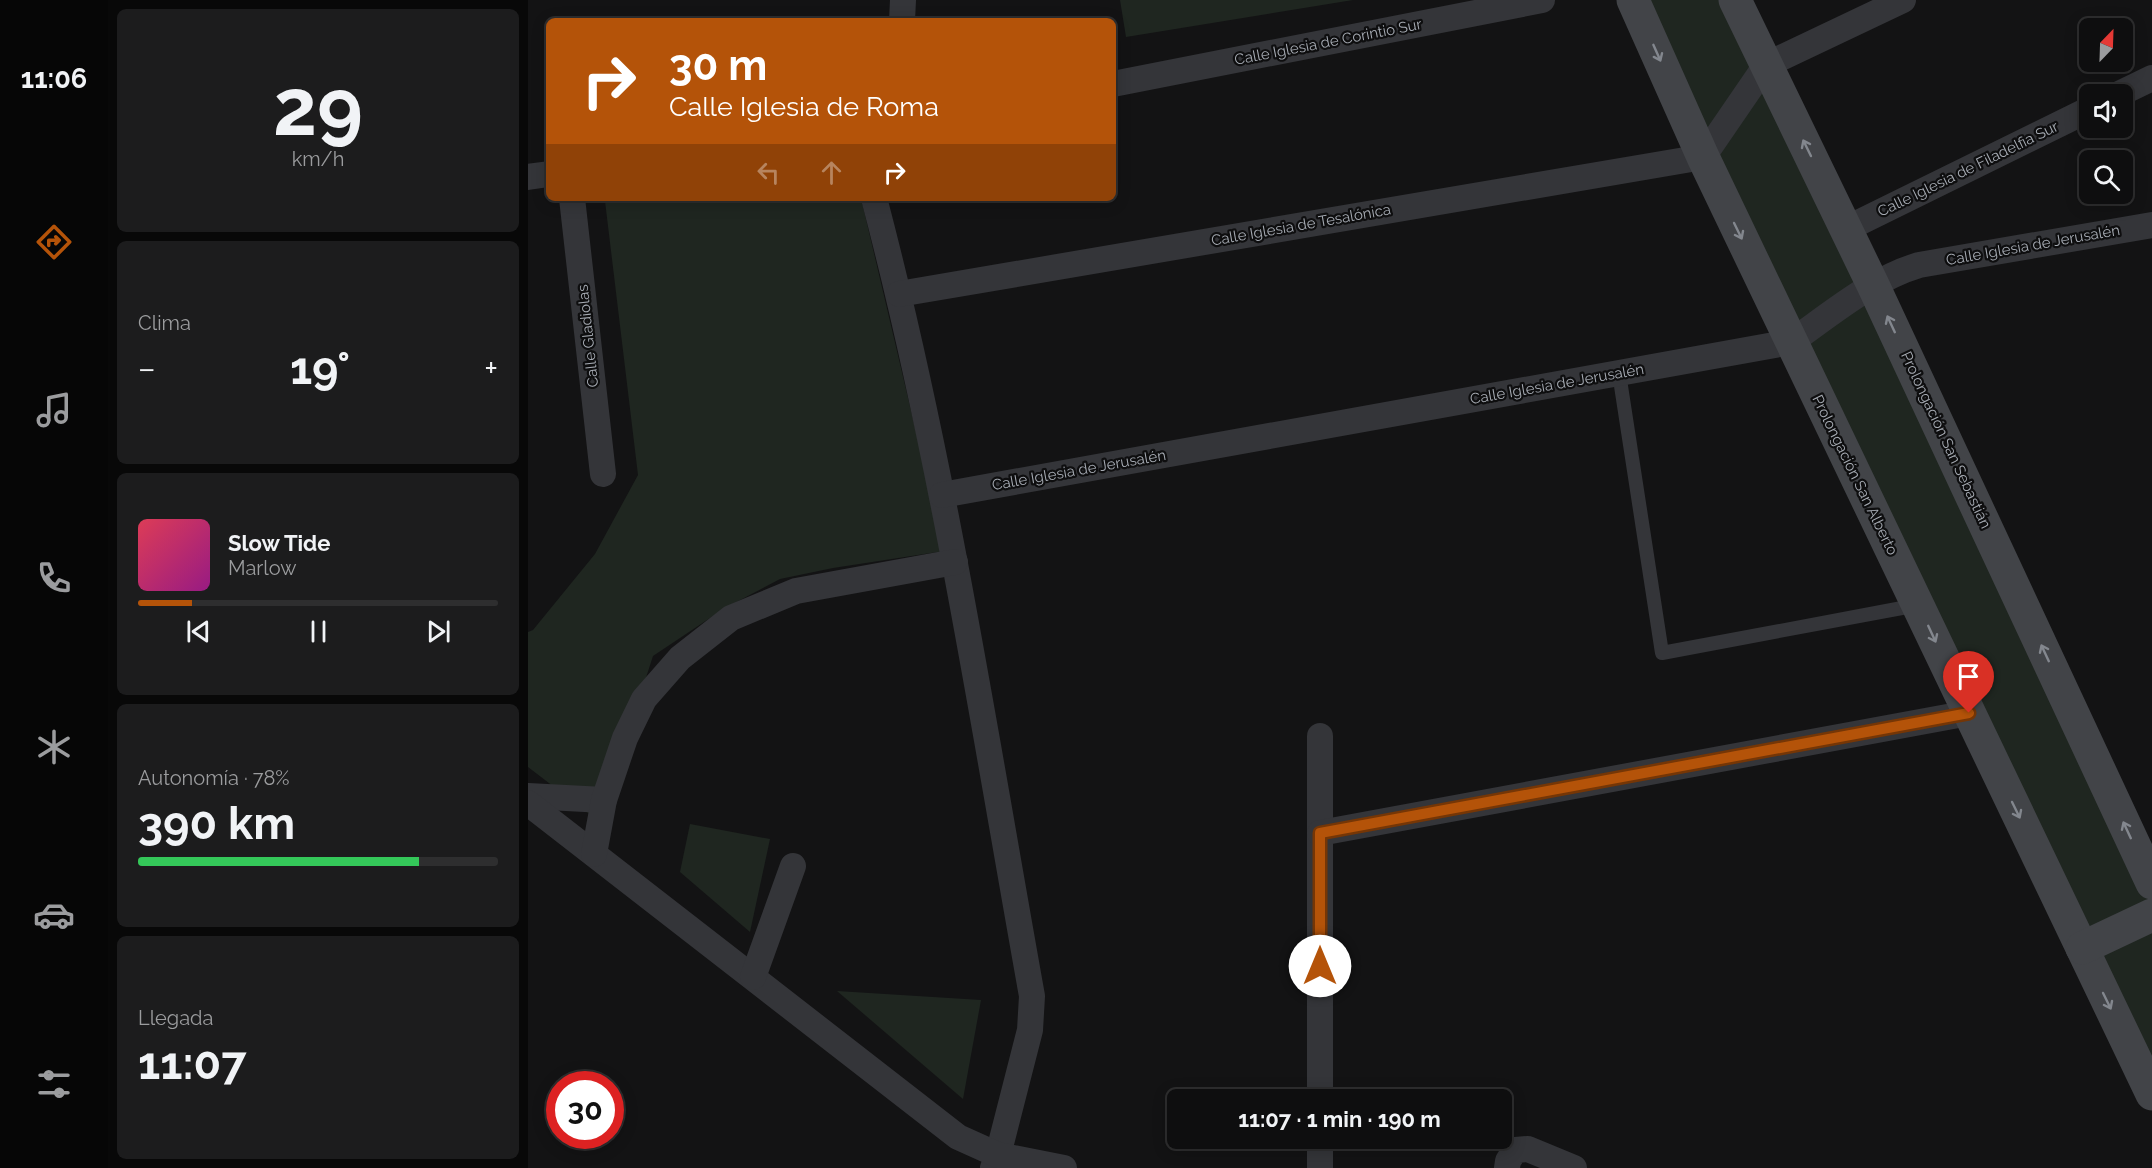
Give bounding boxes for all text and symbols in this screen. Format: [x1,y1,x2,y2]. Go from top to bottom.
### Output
street label: Calle Iglesia de Corintio Sur [1233,15,1424,69]
north arrow [2079,18,2133,72]
map controls [2079,18,2133,204]
text: 30 m [669,41,767,90]
icon: right [570,42,648,120]
one-way arrow [1652,44,1663,62]
text: 29 [273,62,363,153]
text: 11:06 [21,63,87,94]
button: sound [2079,84,2133,138]
text: Calle Iglesia de Roma [669,91,939,122]
street label: Calle Iglesia de Filadelfia Sur [1875,117,2062,221]
one-way arrow [1800,140,1812,158]
text: km/h [292,147,344,171]
button: search [2079,150,2133,204]
icon: left [752,156,785,189]
icon: ahead [815,156,848,189]
icon: right [878,156,911,189]
street label: Calle Iglesia de Tesalónica [1210,200,1392,250]
icon: directions [33,221,75,263]
one-way arrow [1733,221,1745,239]
street label: Calle Iglesia de Jerusalén [1945,221,2121,269]
street label: Calle Gladiolas [574,284,602,388]
text: Clima [138,311,191,335]
one-way arrow [1885,315,1897,333]
text: 19° [290,342,350,395]
text: − [138,349,156,388]
text: + [484,349,498,388]
street label: Prolongación San Sebastián [1897,349,1995,531]
street label: Calle Iglesia de Jerusalén [1469,360,1645,408]
icon: music [33,389,75,431]
street label: Prolongación San Alberto [1808,392,1902,558]
street label: Calle Iglesia de Jerusalén [991,446,1167,494]
text: Slow Tide [228,530,330,556]
text: Marlow [228,556,297,580]
icon: phone [33,557,75,599]
icon: previous [182,615,215,648]
icon: pause [302,615,335,648]
icon: next [422,615,455,648]
one-way arrow [1926,624,1938,642]
one-way arrow [2038,644,2050,662]
pin [1943,651,1994,713]
icon: arrive [1952,660,1985,693]
icon: climate [33,726,75,768]
text: Autonomía · 78% [138,766,290,790]
text: 390 km [138,797,295,850]
one-way arrow [2010,800,2022,818]
one-way arrow [2121,821,2133,839]
icon: car [33,894,75,936]
position arrow [1288,934,1352,998]
one-way arrow [2102,991,2114,1009]
text: Llegada [138,1006,213,1030]
text: 11:07 [138,1037,246,1090]
icon: filters [33,1063,75,1105]
speed limit sign: 30 [546,1071,624,1149]
text: 11:07 · 1 min · 190 m [1238,1106,1441,1132]

